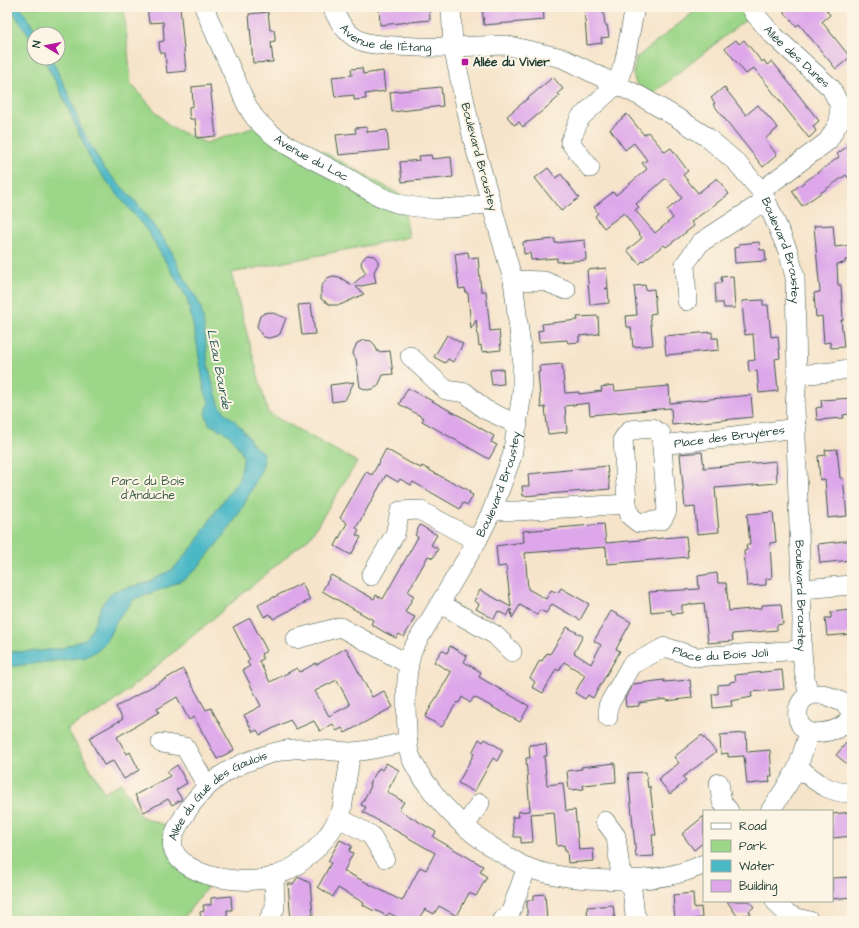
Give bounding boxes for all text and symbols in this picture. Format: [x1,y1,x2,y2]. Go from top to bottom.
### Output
street label: Avenue de l'Étang [336,20,432,57]
street label: Allée des Dunes [760,22,834,92]
north arrow [26,26,66,66]
text: N [29,40,45,49]
place label: Allée du Vivier [473,54,550,71]
marker: Allée du Vivier [460,57,470,67]
street label: Boulevard Broustey [455,101,502,214]
street label: Avenue du Lac [271,130,352,186]
street label: Boulevard Broustey [757,194,804,304]
water label: L'Eau Bourde [202,327,236,412]
street label: Place des Bruyères [673,421,786,452]
street label: Boulevard Broustey [472,429,525,540]
park label: Parc du Bois d'Anduche [112,473,184,504]
street label: Boulevard Broustey [791,540,811,653]
street label: Place du Bois Joli [670,641,769,666]
street label: Allée du Gué des Gaulois [164,747,269,843]
legend [703,810,833,902]
text: Road [739,818,767,835]
text: Park [739,838,767,855]
text: Water [739,858,775,875]
text: Building [739,878,777,896]

